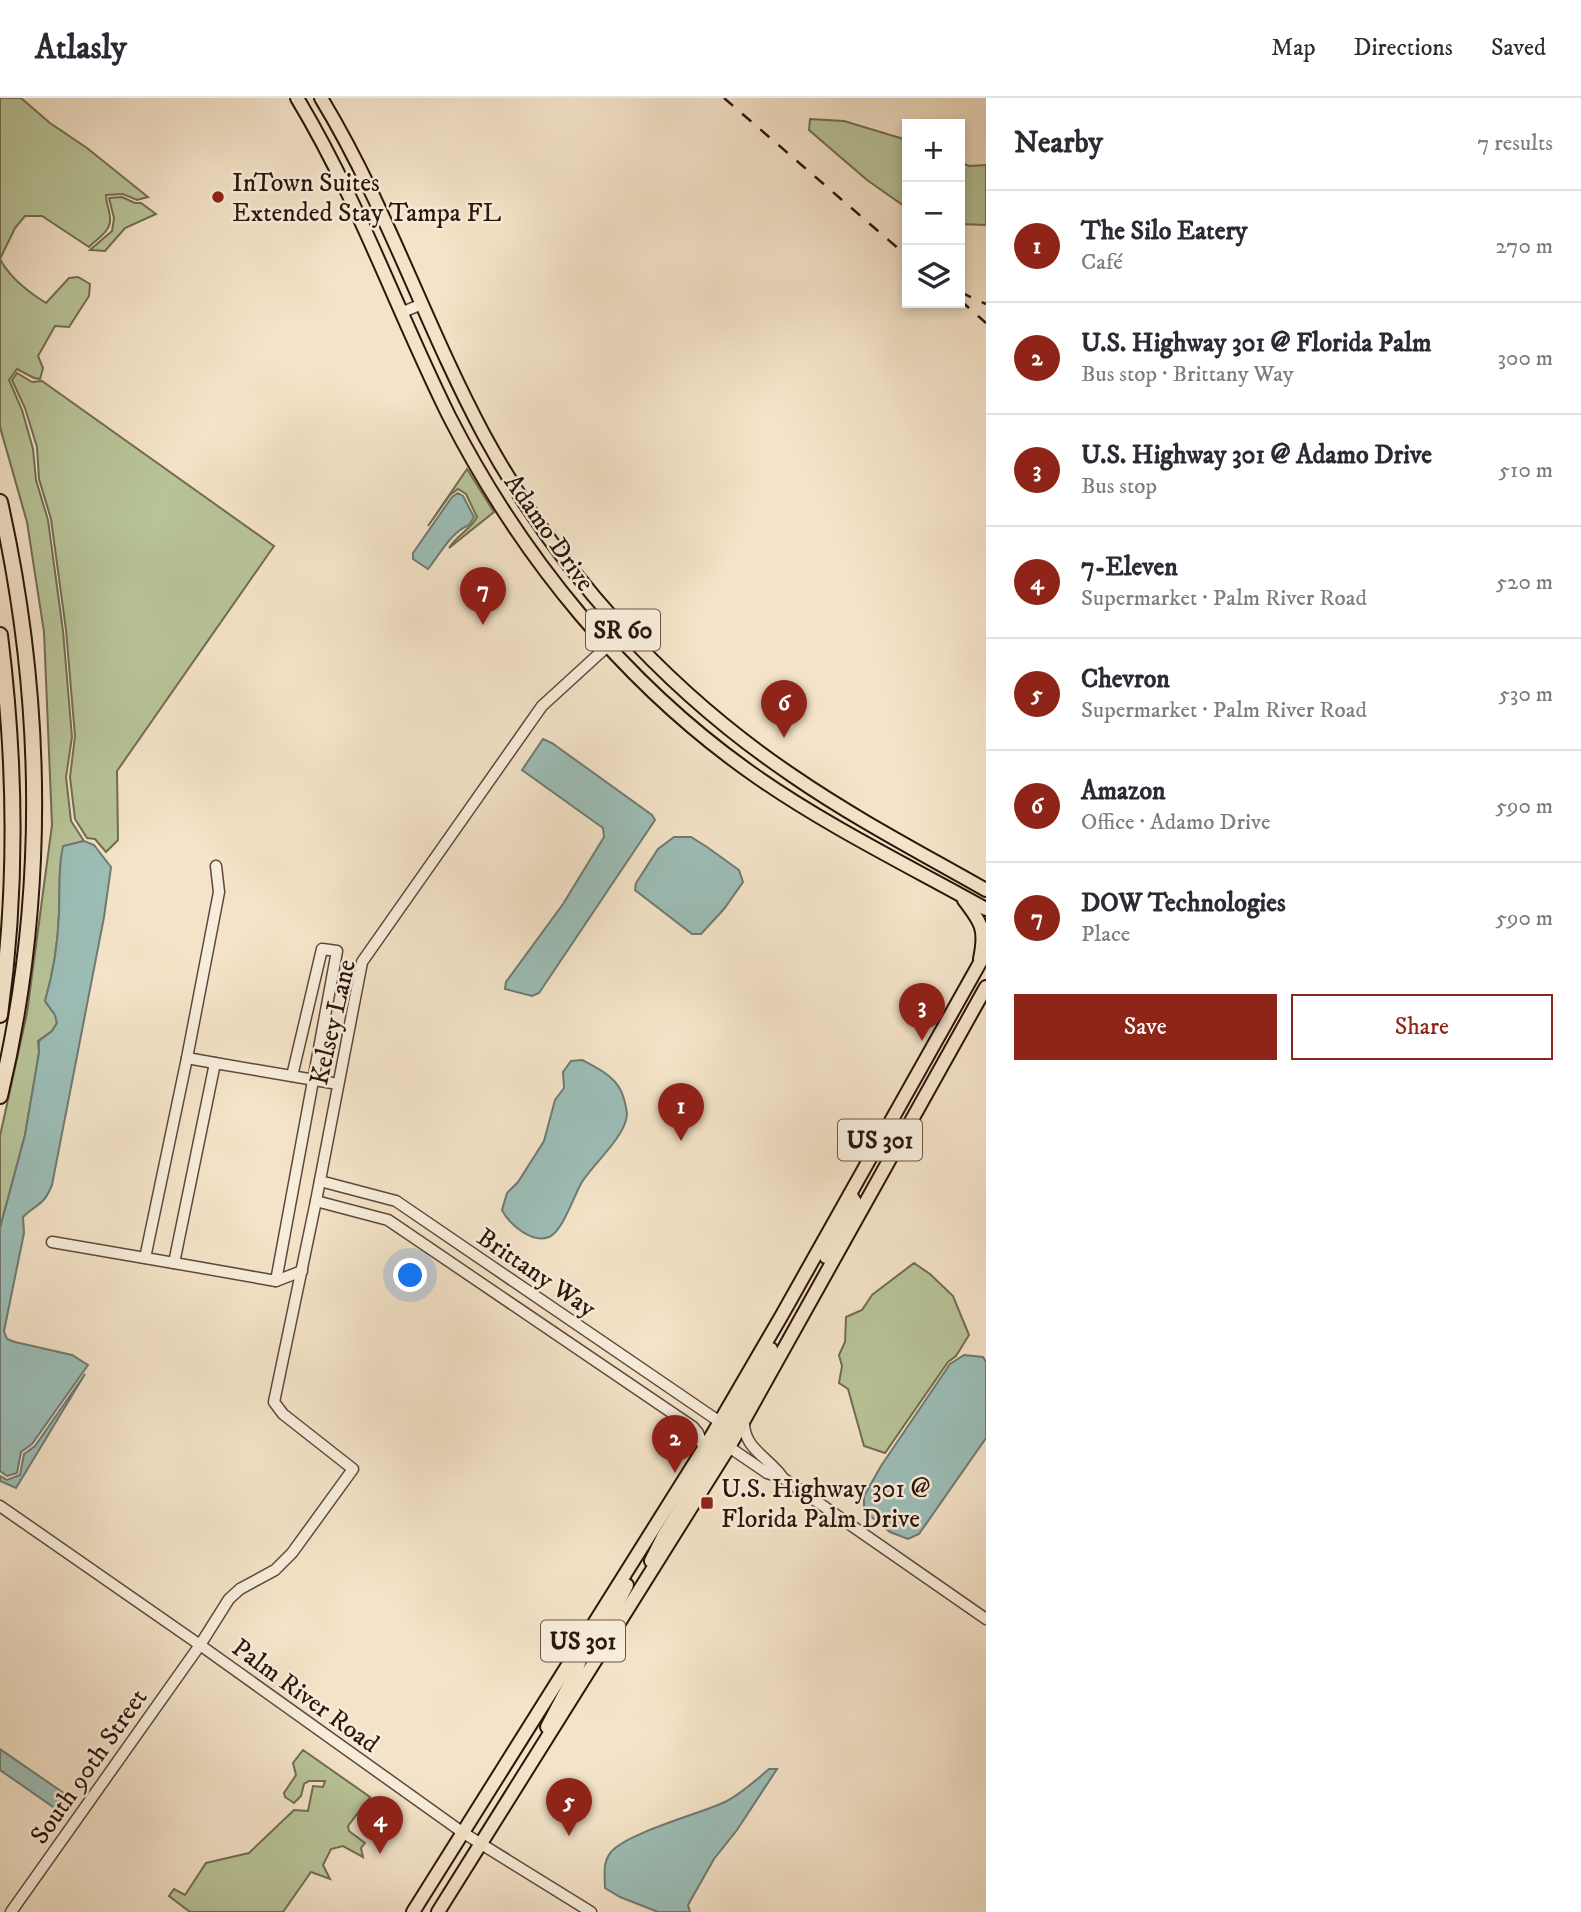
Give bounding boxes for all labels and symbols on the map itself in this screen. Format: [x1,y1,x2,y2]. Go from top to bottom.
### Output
place label: InTown Suites Extended Stay Tampa FL [232,167,501,230]
marker: InTown Suites Extended Stay Tampa FL [210,189,226,205]
street label: Adamo Drive [496,468,601,598]
pin: 7 [460,567,506,625]
road number: SR 60 [586,610,660,650]
pin: 6 [761,680,807,738]
street label: Kelsey Lane [303,956,364,1088]
pin: 3 [899,983,945,1041]
pin: 1 [658,1083,704,1141]
road number: US 301 [838,1120,922,1160]
street label: Brittany Way [470,1221,603,1326]
your location [393,1258,427,1292]
pin: 2 [652,1415,698,1473]
place label: U.S. Highway 301 @ Florida Palm Drive [721,1473,931,1536]
marker: U.S. Highway 301 @ Florida Palm Drive [699,1495,715,1511]
road number: US 301 [541,1620,625,1661]
street label: Palm River Road [225,1632,385,1761]
street label: South 90th Street [23,1683,155,1851]
pin: 5 [546,1778,592,1836]
pin: 4 [357,1796,403,1854]

